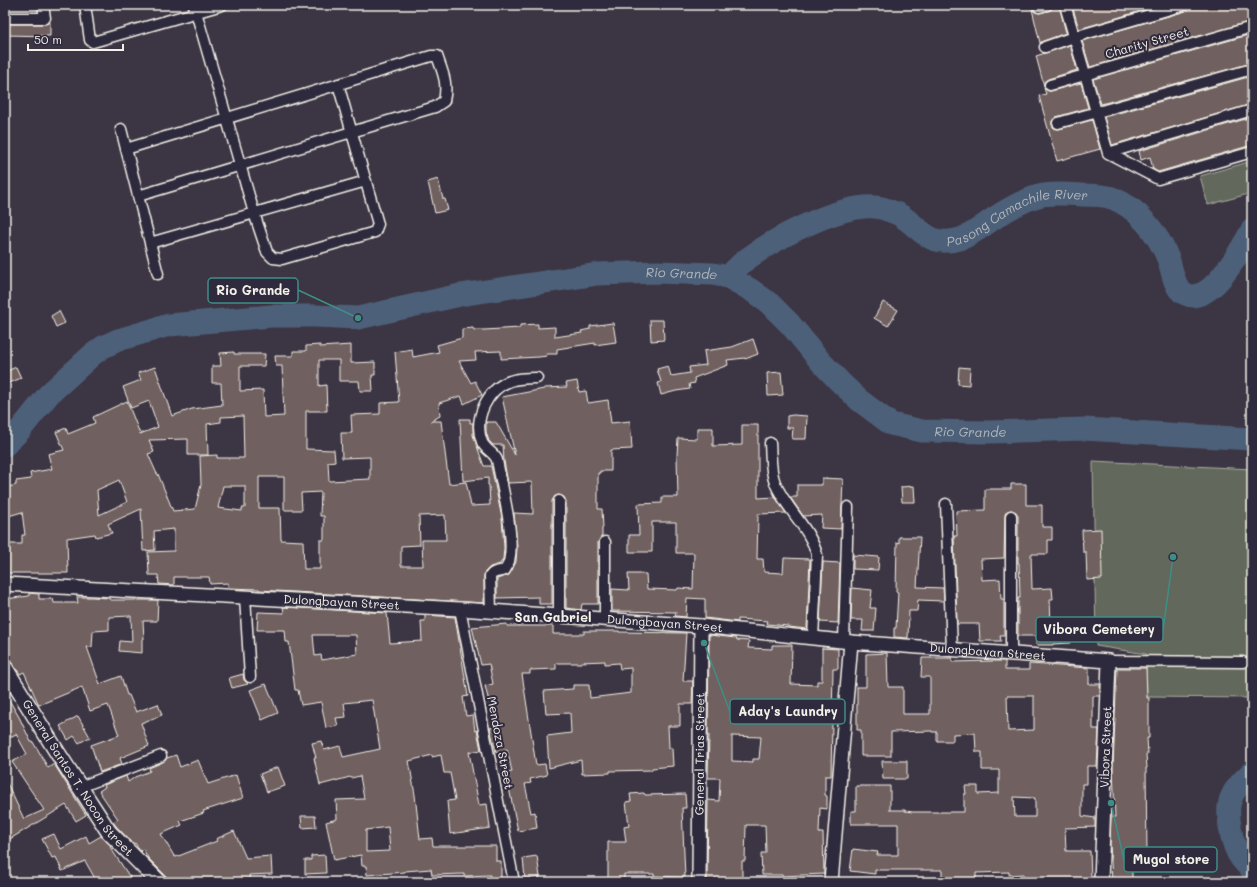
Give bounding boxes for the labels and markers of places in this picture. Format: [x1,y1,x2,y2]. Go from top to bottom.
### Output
callout: Rio Grande [208,278,298,303]
callout: Vibora Cemetery [1036,617,1163,642]
callout: Aday's Laundry [730,699,845,724]
callout: Mugol store [1124,847,1217,872]

